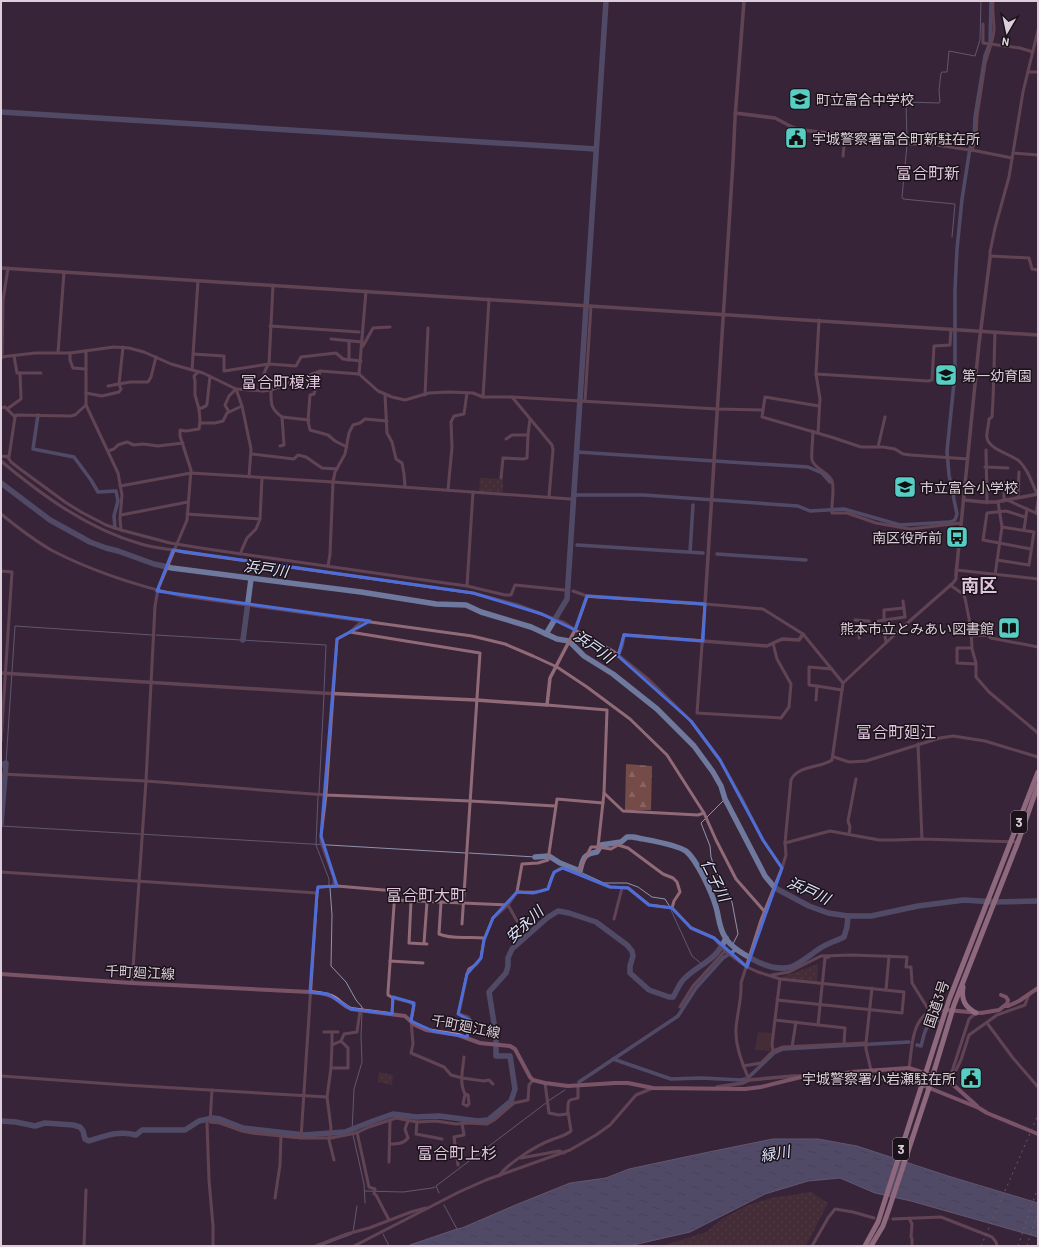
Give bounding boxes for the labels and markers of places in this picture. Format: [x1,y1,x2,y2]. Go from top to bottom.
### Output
school or university icon: 町立富合中学校 [787,86,813,112]
place label: 町立富合中学校 [816,91,914,108]
public building icon: 宇城警察署富合町新駐在所 [783,125,809,151]
place label: 宇城警察署富合町新駐在所 [812,130,980,147]
school or university icon: 第一幼育園 [933,362,959,388]
place label: 第一幼育園 [962,367,1032,384]
school or university icon: 市立富合小学校 [892,474,918,500]
place label: 市立富合小学校 [920,479,1018,496]
bus stop icon: 南区役所前 [944,524,970,550]
place label: 南区役所前 [872,529,942,546]
library icon: 熊本市立とみあい図書館 [996,615,1022,641]
place label: 熊本市立とみあい図書館 [840,620,994,637]
public building icon: 宇城警察署小岩瀬駐在所 [958,1065,984,1091]
place label: 宇城警察署小岩瀬駐在所 [802,1070,956,1087]

